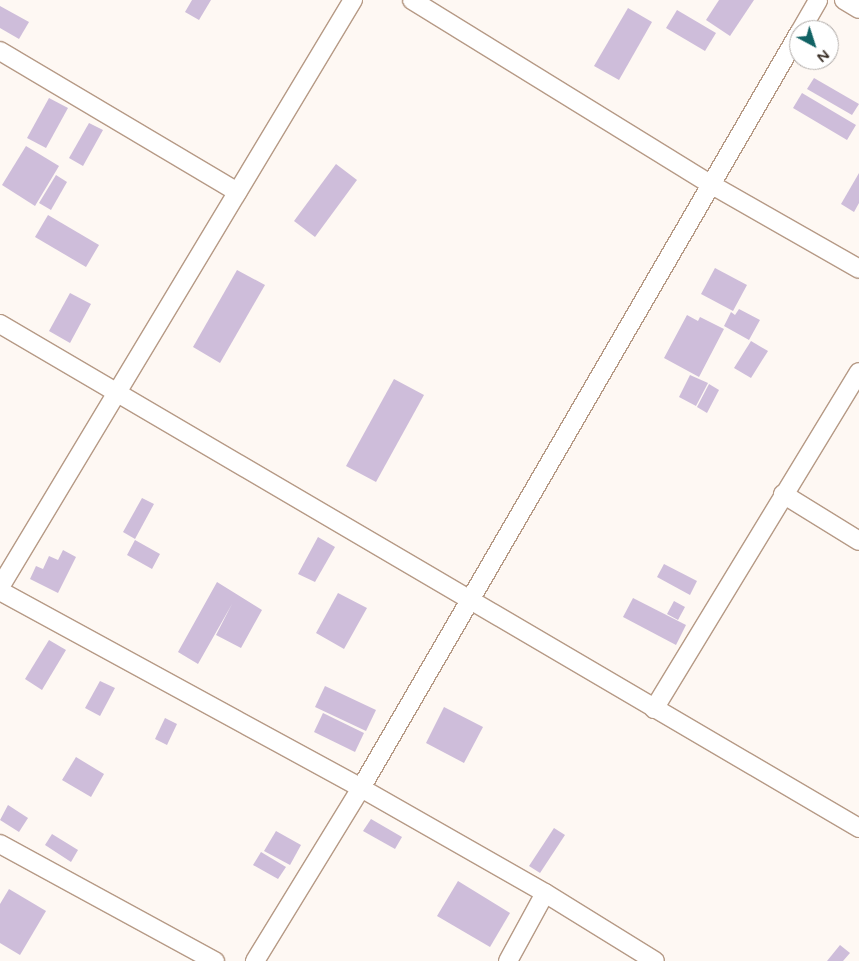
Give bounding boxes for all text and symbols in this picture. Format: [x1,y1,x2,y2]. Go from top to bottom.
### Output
north arrow [789,20,839,70]
text: N [814,46,833,66]

